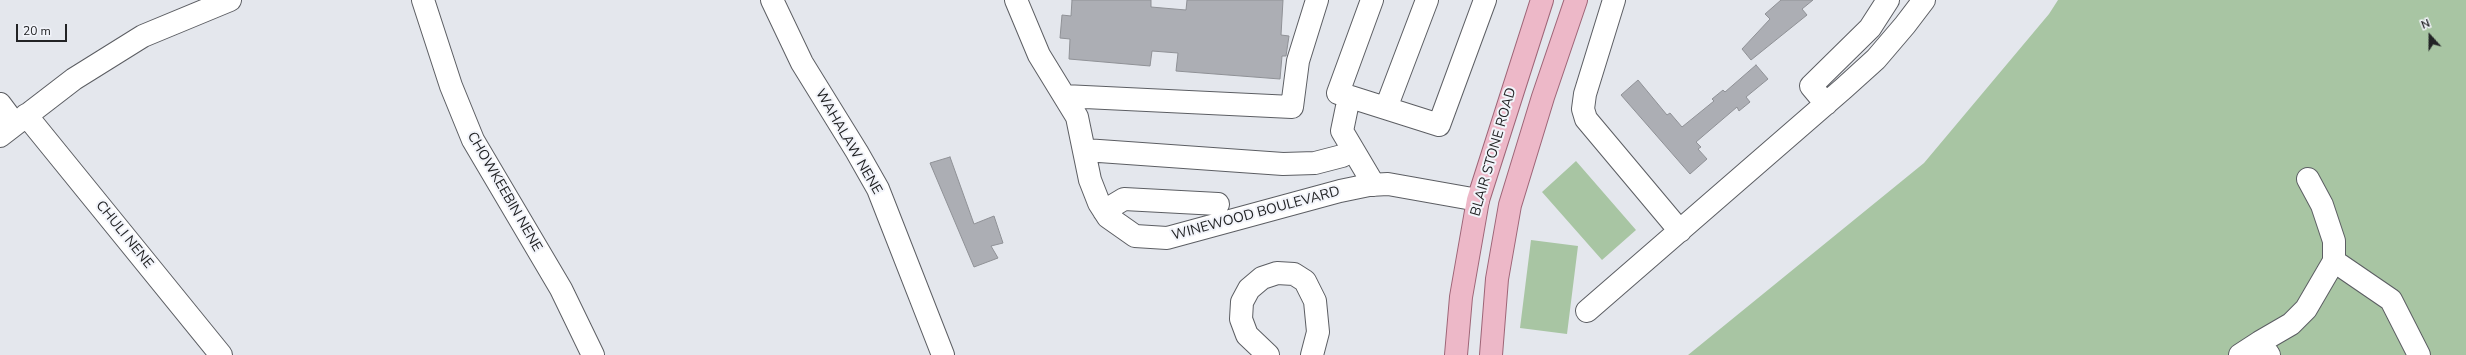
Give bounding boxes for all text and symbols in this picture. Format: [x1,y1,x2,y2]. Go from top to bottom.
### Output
scale bar [18,16,69,42]
north arrow [2410,16,2450,56]
text: N [2419,16,2432,33]
text: 20 m [23,23,51,39]
street label: WAHALAW NENE [811,86,885,198]
street label: BLAIR STONE ROAD [1468,86,1520,218]
street label: CHOWKEEBIN NENE [463,129,545,255]
street label: WINEWOOD BOULEVARD [1170,184,1342,244]
street label: CHULI NENE [92,198,156,272]

